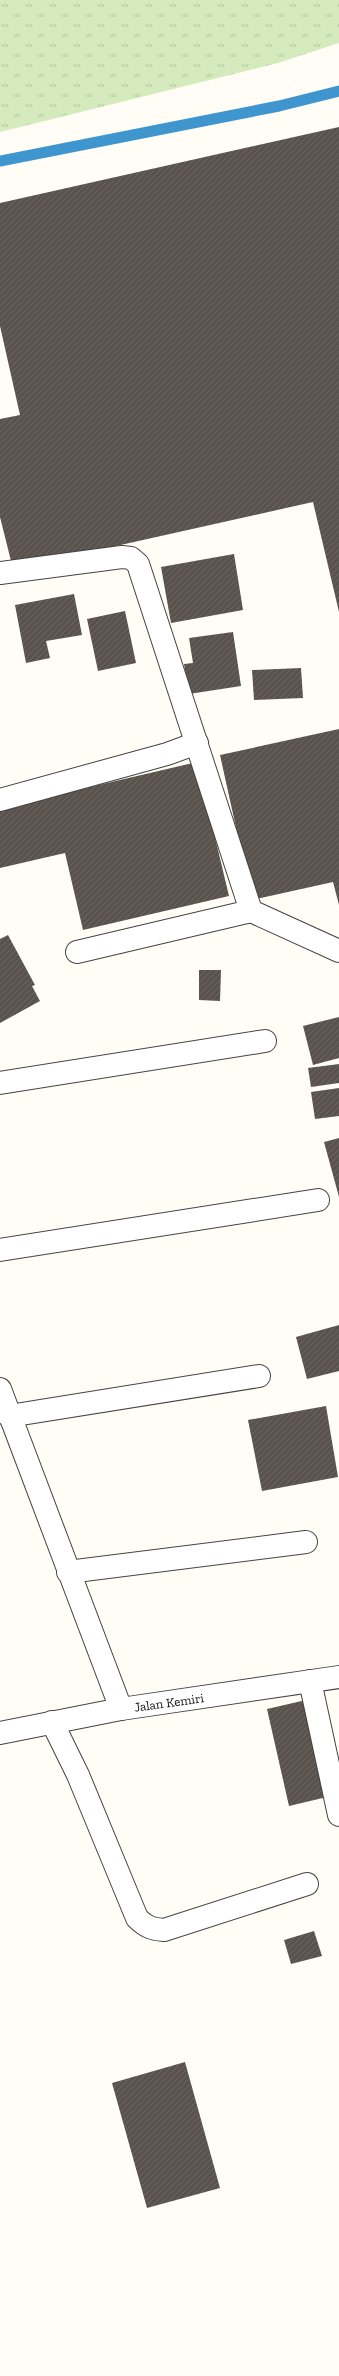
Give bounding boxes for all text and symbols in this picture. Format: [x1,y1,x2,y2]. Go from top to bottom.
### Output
street label: Jalan Kemiri [133,1690,205,1715]

